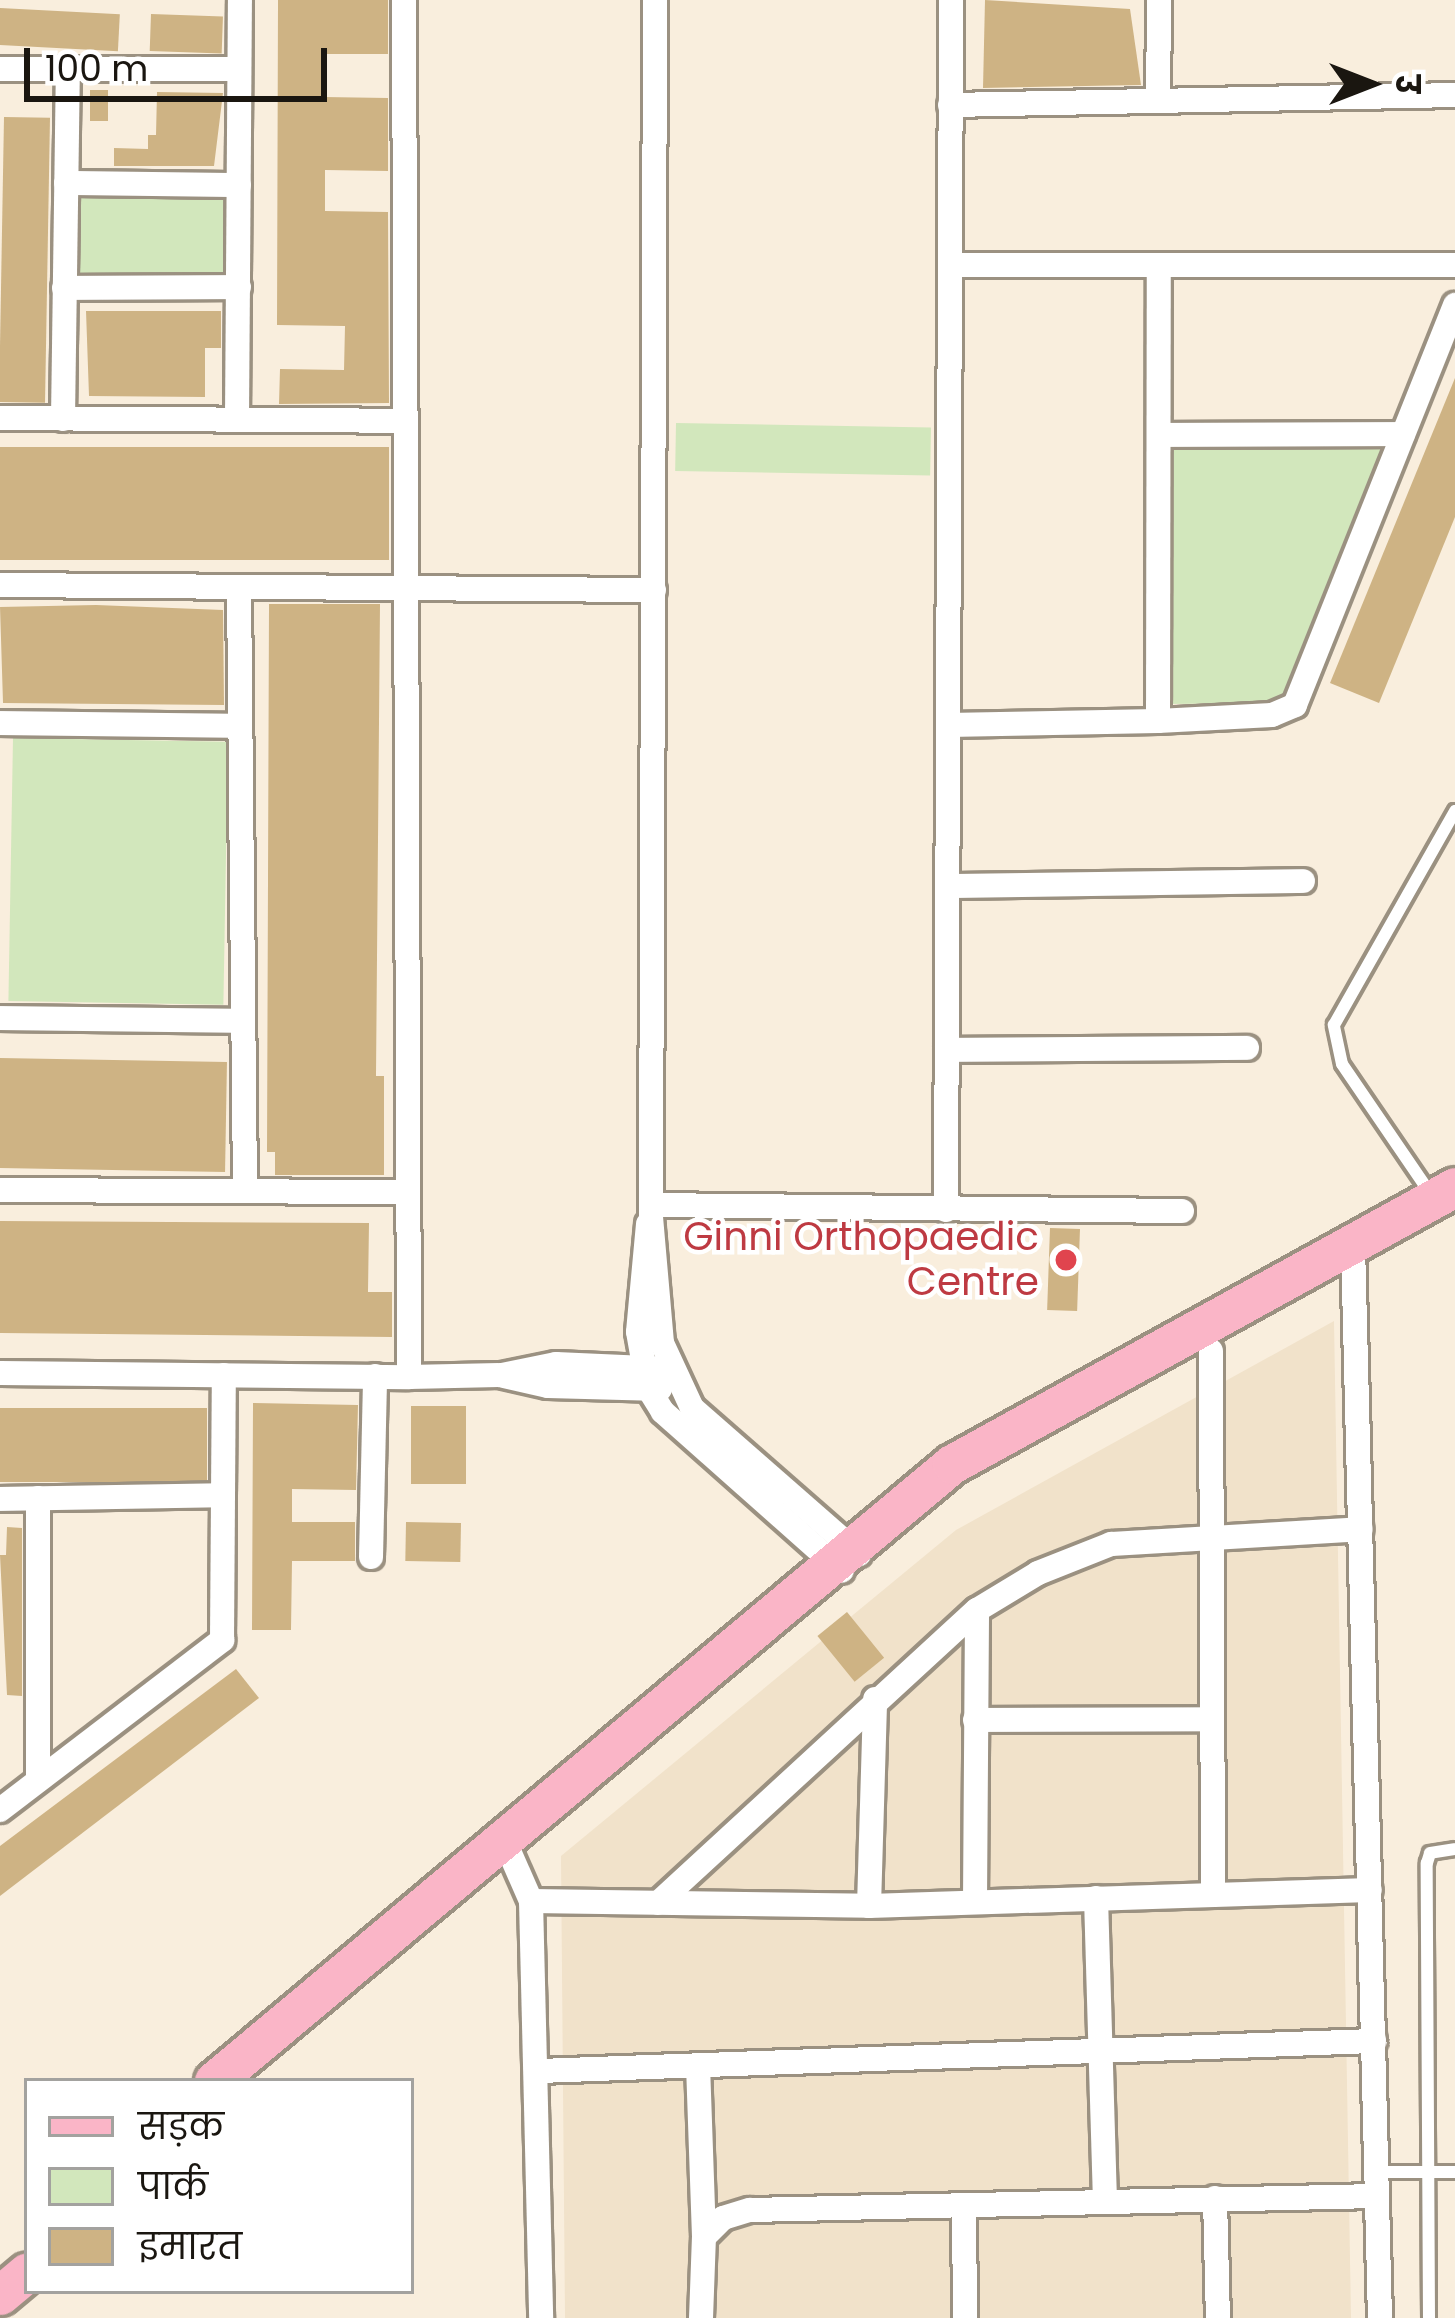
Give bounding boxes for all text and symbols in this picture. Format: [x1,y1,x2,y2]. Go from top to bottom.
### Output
scale bar [30,24,333,98]
north arrow [1311,24,1431,144]
text: 100 m [45,43,148,94]
text: उ [1384,75,1431,93]
place label: Ginni Orthopaedic Centre [683,1215,1039,1306]
marker: Ginni Orthopaedic Centre [1050,1244,1082,1276]
legend [24,2078,414,2294]
text: सड़क [138,2101,224,2152]
text: पार्क [138,2161,208,2212]
text: इमारत [138,2221,242,2272]

